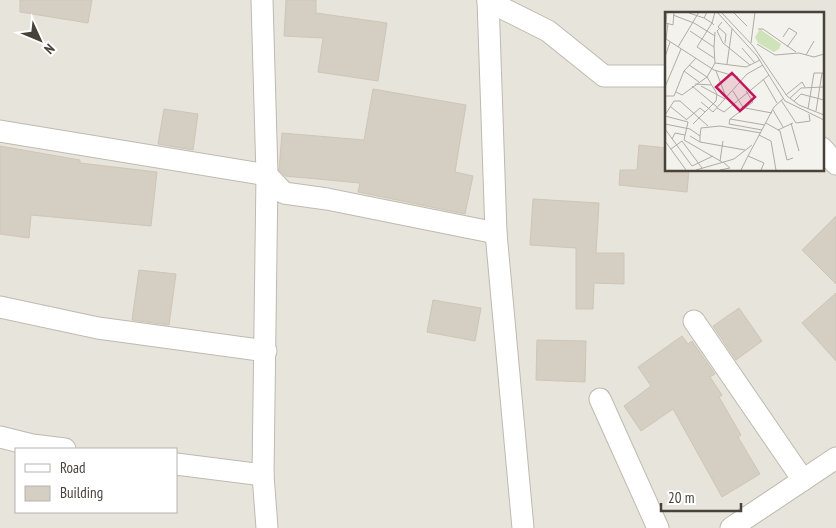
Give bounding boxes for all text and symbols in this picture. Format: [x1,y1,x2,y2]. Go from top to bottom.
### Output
inset map [665,12,824,171]
north arrow [15,15,65,65]
text: N [40,40,58,58]
legend [15,448,178,513]
text: Road [60,458,86,477]
scale bar [661,480,741,512]
text: Building [60,483,103,502]
text: 20 m [668,488,694,507]

